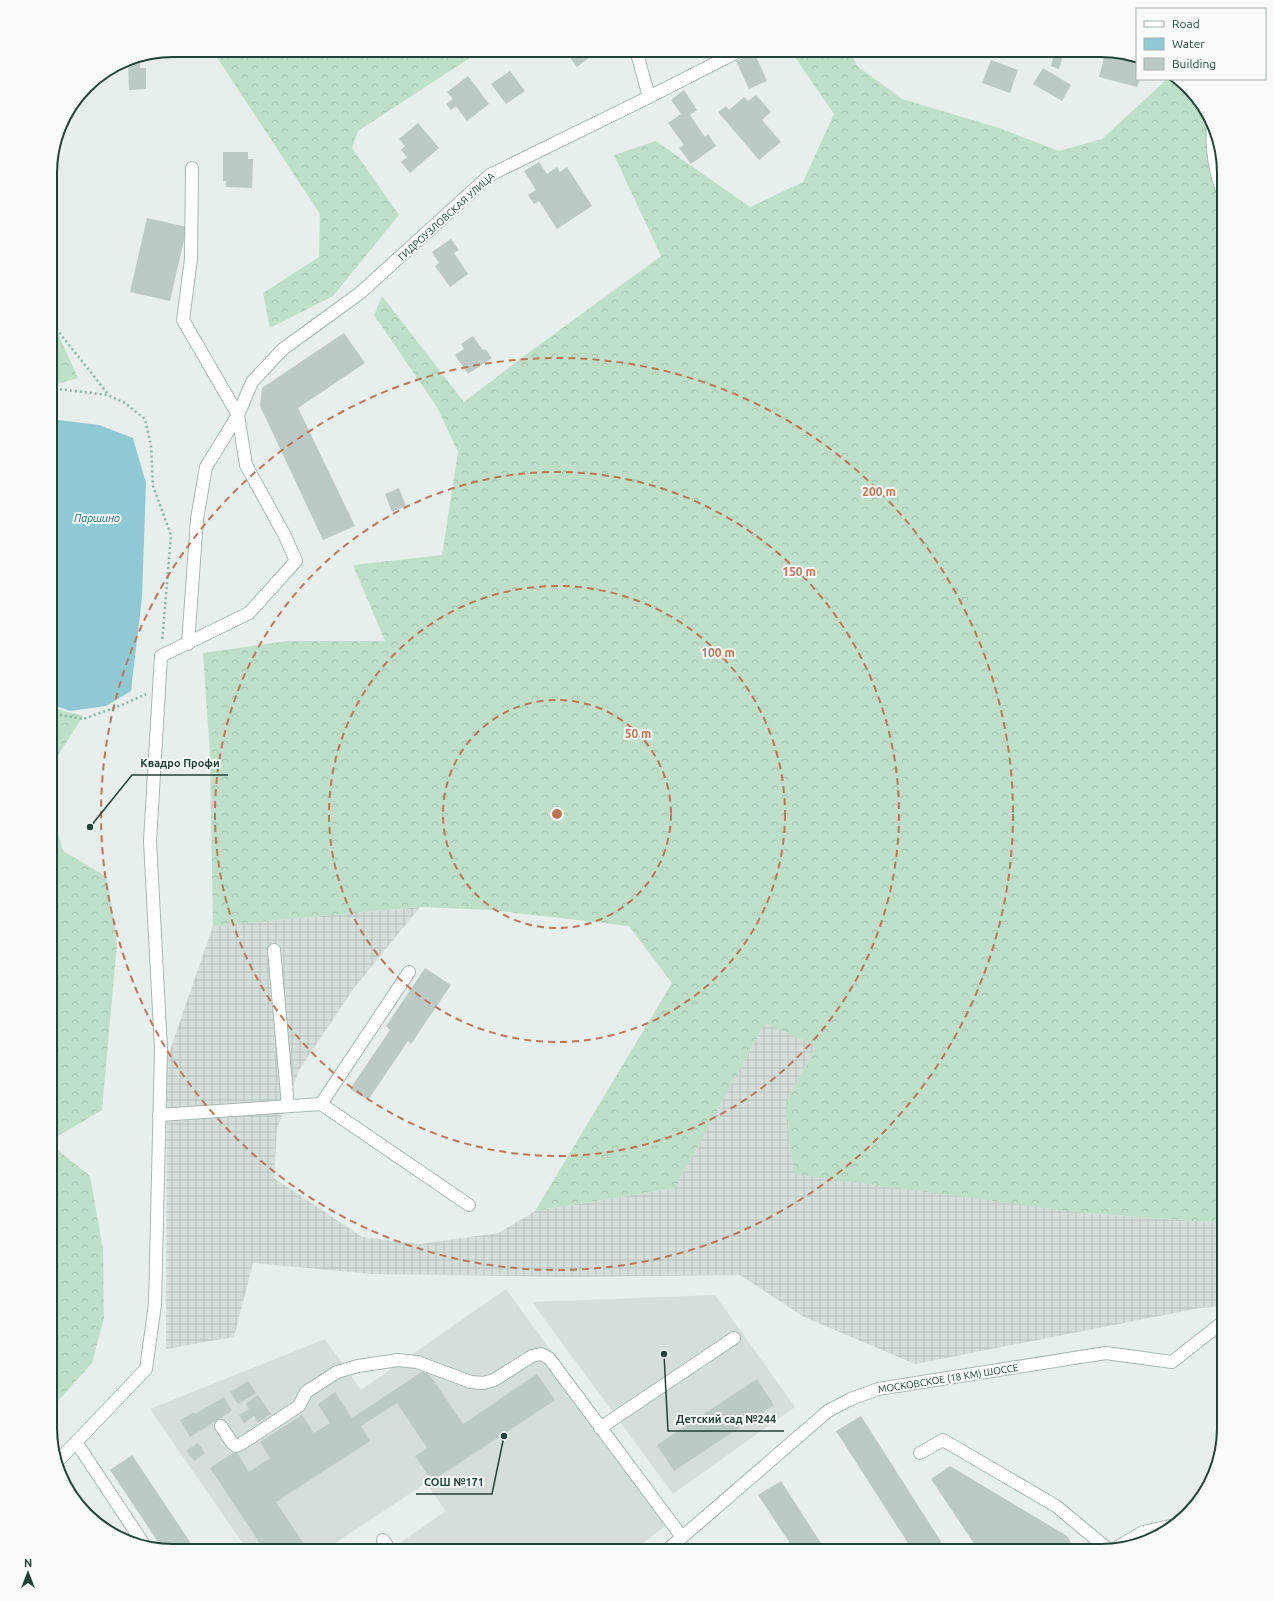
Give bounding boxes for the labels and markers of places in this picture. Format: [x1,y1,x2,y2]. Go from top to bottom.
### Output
callout: Квадро Профи [132,752,228,775]
centre of rings [550,807,564,821]
callout: Детский сад №244 [668,1408,784,1431]
callout: СОШ №171 [416,1471,492,1494]

